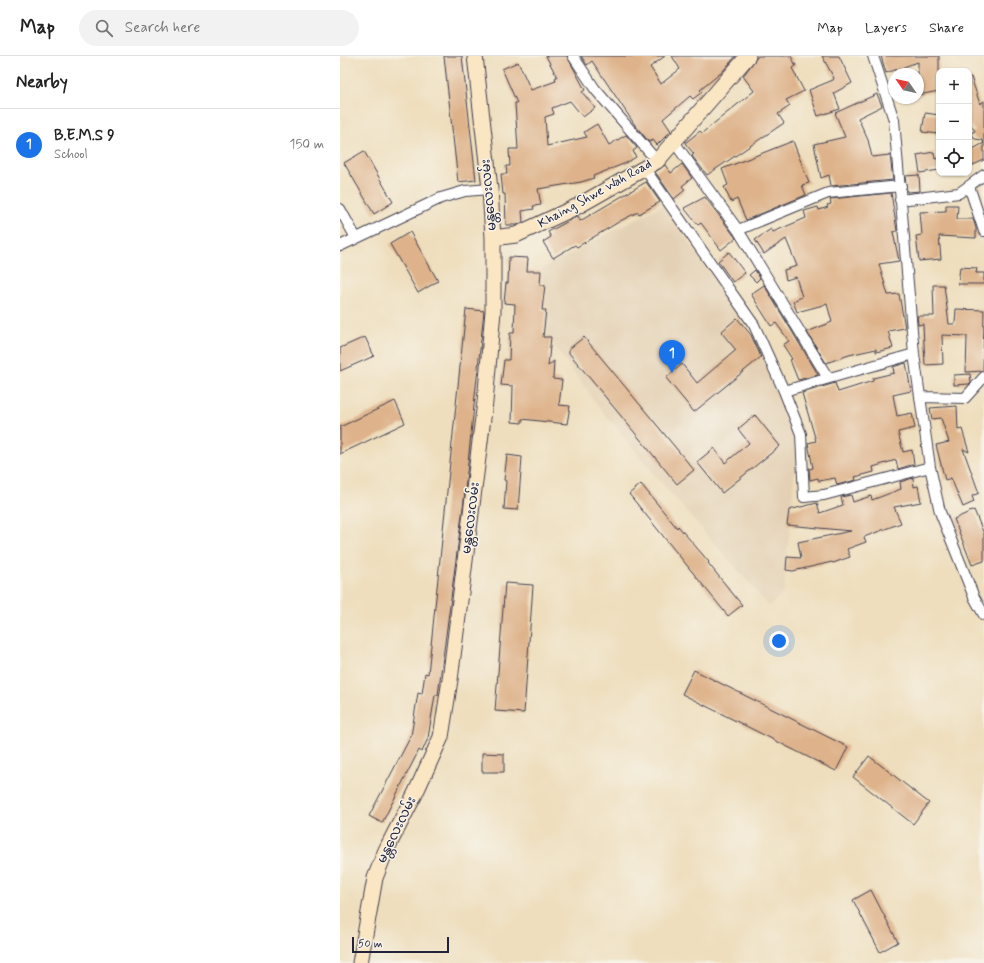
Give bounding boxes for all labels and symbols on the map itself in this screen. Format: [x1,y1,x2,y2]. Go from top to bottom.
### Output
north arrow [888,68,924,104]
street label: Khaing Shwe Wah Road [535,156,655,232]
street label: မန္တလေးလမ်း [476,158,502,232]
pin: 1 [659,340,685,373]
street label: မန္တလေးလမ်း [457,481,485,555]
your location [769,631,789,651]
street label: မန္တလေးလမ်း [373,793,421,867]
scale bar [352,935,449,954]

